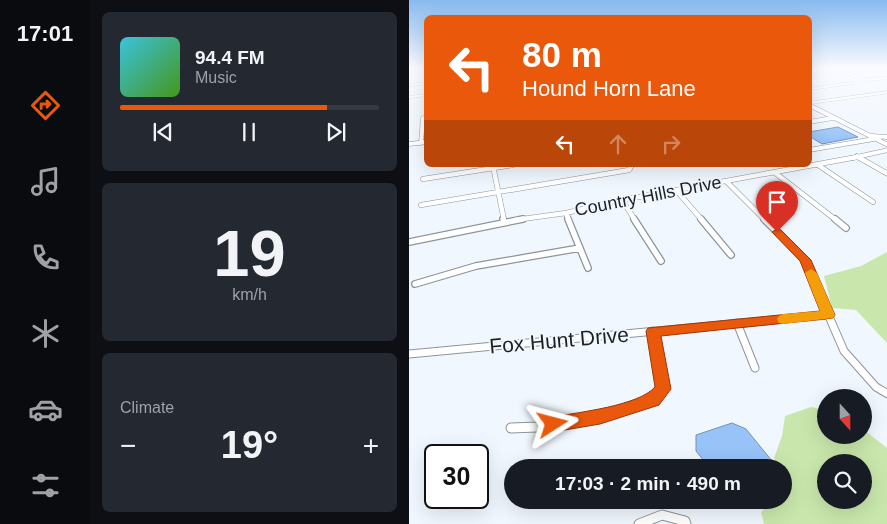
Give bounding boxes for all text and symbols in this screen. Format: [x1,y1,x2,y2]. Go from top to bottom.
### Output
text: 17:01 [17,21,73,46]
icon: left [439,35,504,100]
text: 80 m [522,35,602,74]
text: 94.4 FM [195,47,265,68]
text: Music [195,69,237,86]
text: Hound Horn Lane [522,76,696,101]
icon: directions [28,88,63,123]
icon: previous [149,118,177,146]
icon: pause [235,118,263,146]
icon: next [322,118,350,146]
icon: left [551,130,579,158]
icon: ahead [604,130,632,158]
icon: right [657,130,685,158]
icon: music [28,164,63,199]
street label: Country Hills Drive [573,172,723,220]
pin [756,181,798,232]
icon: arrive [763,188,791,216]
text: 19 [213,217,286,290]
icon: phone [28,240,63,275]
text: km/h [232,286,267,303]
icon: climate [28,316,63,351]
street label: Fox Hunt Drive [488,322,630,358]
north arrow [817,389,871,444]
map controls [817,389,872,509]
icon: car [28,392,63,427]
position arrow [526,397,578,449]
text: Climate [120,399,174,416]
text: 19° [221,424,278,466]
text: − [120,430,136,461]
text: + [363,430,379,461]
speed limit sign: 30 [424,444,489,509]
button: search [817,454,872,509]
icon: filters [28,468,63,503]
text: 17:03 · 2 min · 490 m [555,473,741,494]

